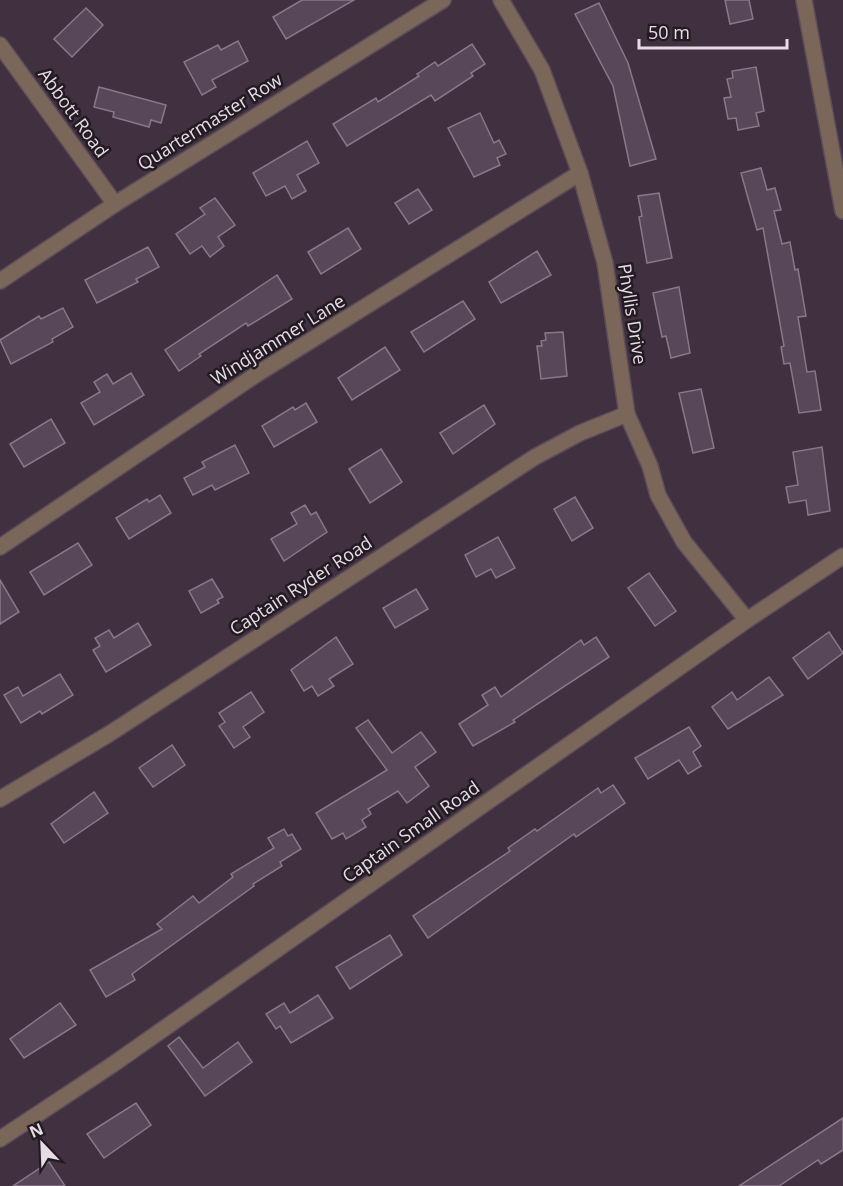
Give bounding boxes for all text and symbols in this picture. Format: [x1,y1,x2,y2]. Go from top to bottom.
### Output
scale bar [639,12,788,50]
text: 50 m [648,20,690,44]
street label: Abbott Road [33,63,114,162]
street label: Quartermaster Row [133,67,286,175]
street label: Phyllis Drive [613,262,653,366]
street label: Windjammer Lane [206,288,349,390]
street label: Captain Ryder Road [225,530,376,640]
street label: Captain Small Road [337,775,484,888]
north arrow [12,1114,72,1174]
text: N [26,1118,46,1143]

